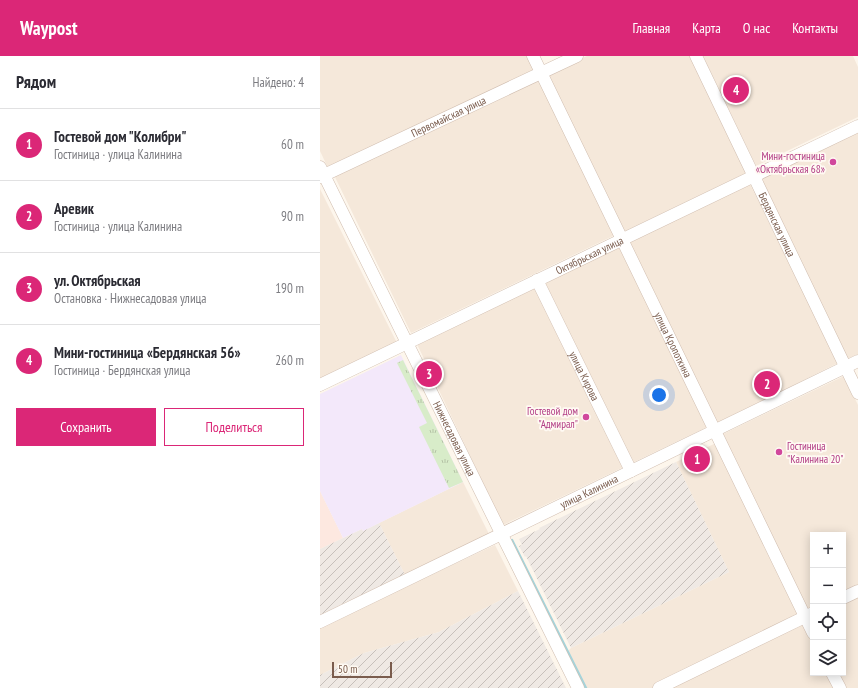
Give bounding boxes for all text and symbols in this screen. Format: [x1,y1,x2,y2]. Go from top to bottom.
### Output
text: Waypost [20,16,77,40]
text: Главная [632,19,670,37]
text: Карта [692,19,721,37]
text: О нас [743,19,770,37]
text: Контакты [792,19,838,37]
text: Рядом [16,71,56,93]
text: Найдено: 4 [253,74,304,91]
pin: 4 [723,75,749,105]
street label: Первомайская улица [409,93,488,140]
text: Гостевой дом "Колибри" [54,127,187,146]
text: 1 [26,136,32,153]
text: 60 m [281,136,304,153]
text: Гостиница · улица Калинина [54,146,182,163]
place label: Мини-гостиница «Октябрьская 68» [756,149,825,176]
marker: Мини-гостиница «Октябрьская 68» [828,157,838,167]
street label: Бердянская улица [756,190,798,259]
text: Аревик [54,199,94,218]
text: 2 [26,208,32,225]
text: 90 m [281,208,304,225]
text: Гостиница · улица Калинина [54,218,182,235]
street label: Октябрьская улица [553,233,626,278]
text: ул. Октябрьская [54,271,141,290]
text: 3 [26,280,32,297]
text: 190 m [275,280,304,297]
text: Остановка · Нижнесадовая улица [54,290,207,307]
street label: улица Кропоткина [651,310,695,380]
text: Мини-гостиница «Бердянская 56» [54,343,240,362]
street label: улица Кирова [566,349,602,403]
text: 4 [26,352,32,369]
text: 260 m [275,352,304,369]
pin: 3 [416,359,442,389]
text: Гостиница · Бердянская улица [54,362,190,379]
pin: 2 [754,369,780,399]
your location [649,385,669,405]
street label: Нижнесадовая улица [430,399,479,478]
place label: Гостевой дом "Адмирал" [527,404,578,431]
button: Сохранить [16,408,156,446]
button: Поделиться [164,408,304,446]
marker: Гостевой дом "Адмирал" [581,412,591,422]
place label: Гостиница "Калинина 20" [787,439,843,466]
pin: 1 [684,444,710,474]
marker: Гостиница "Калинина 20" [774,447,784,457]
street label: улица Калинина [558,471,620,512]
map controls [810,532,846,676]
button: + [810,532,846,568]
button: − [810,568,846,604]
button: locate [810,604,846,640]
button: layers [810,640,846,676]
scale bar [332,660,392,679]
text: 50 m [338,662,357,676]

